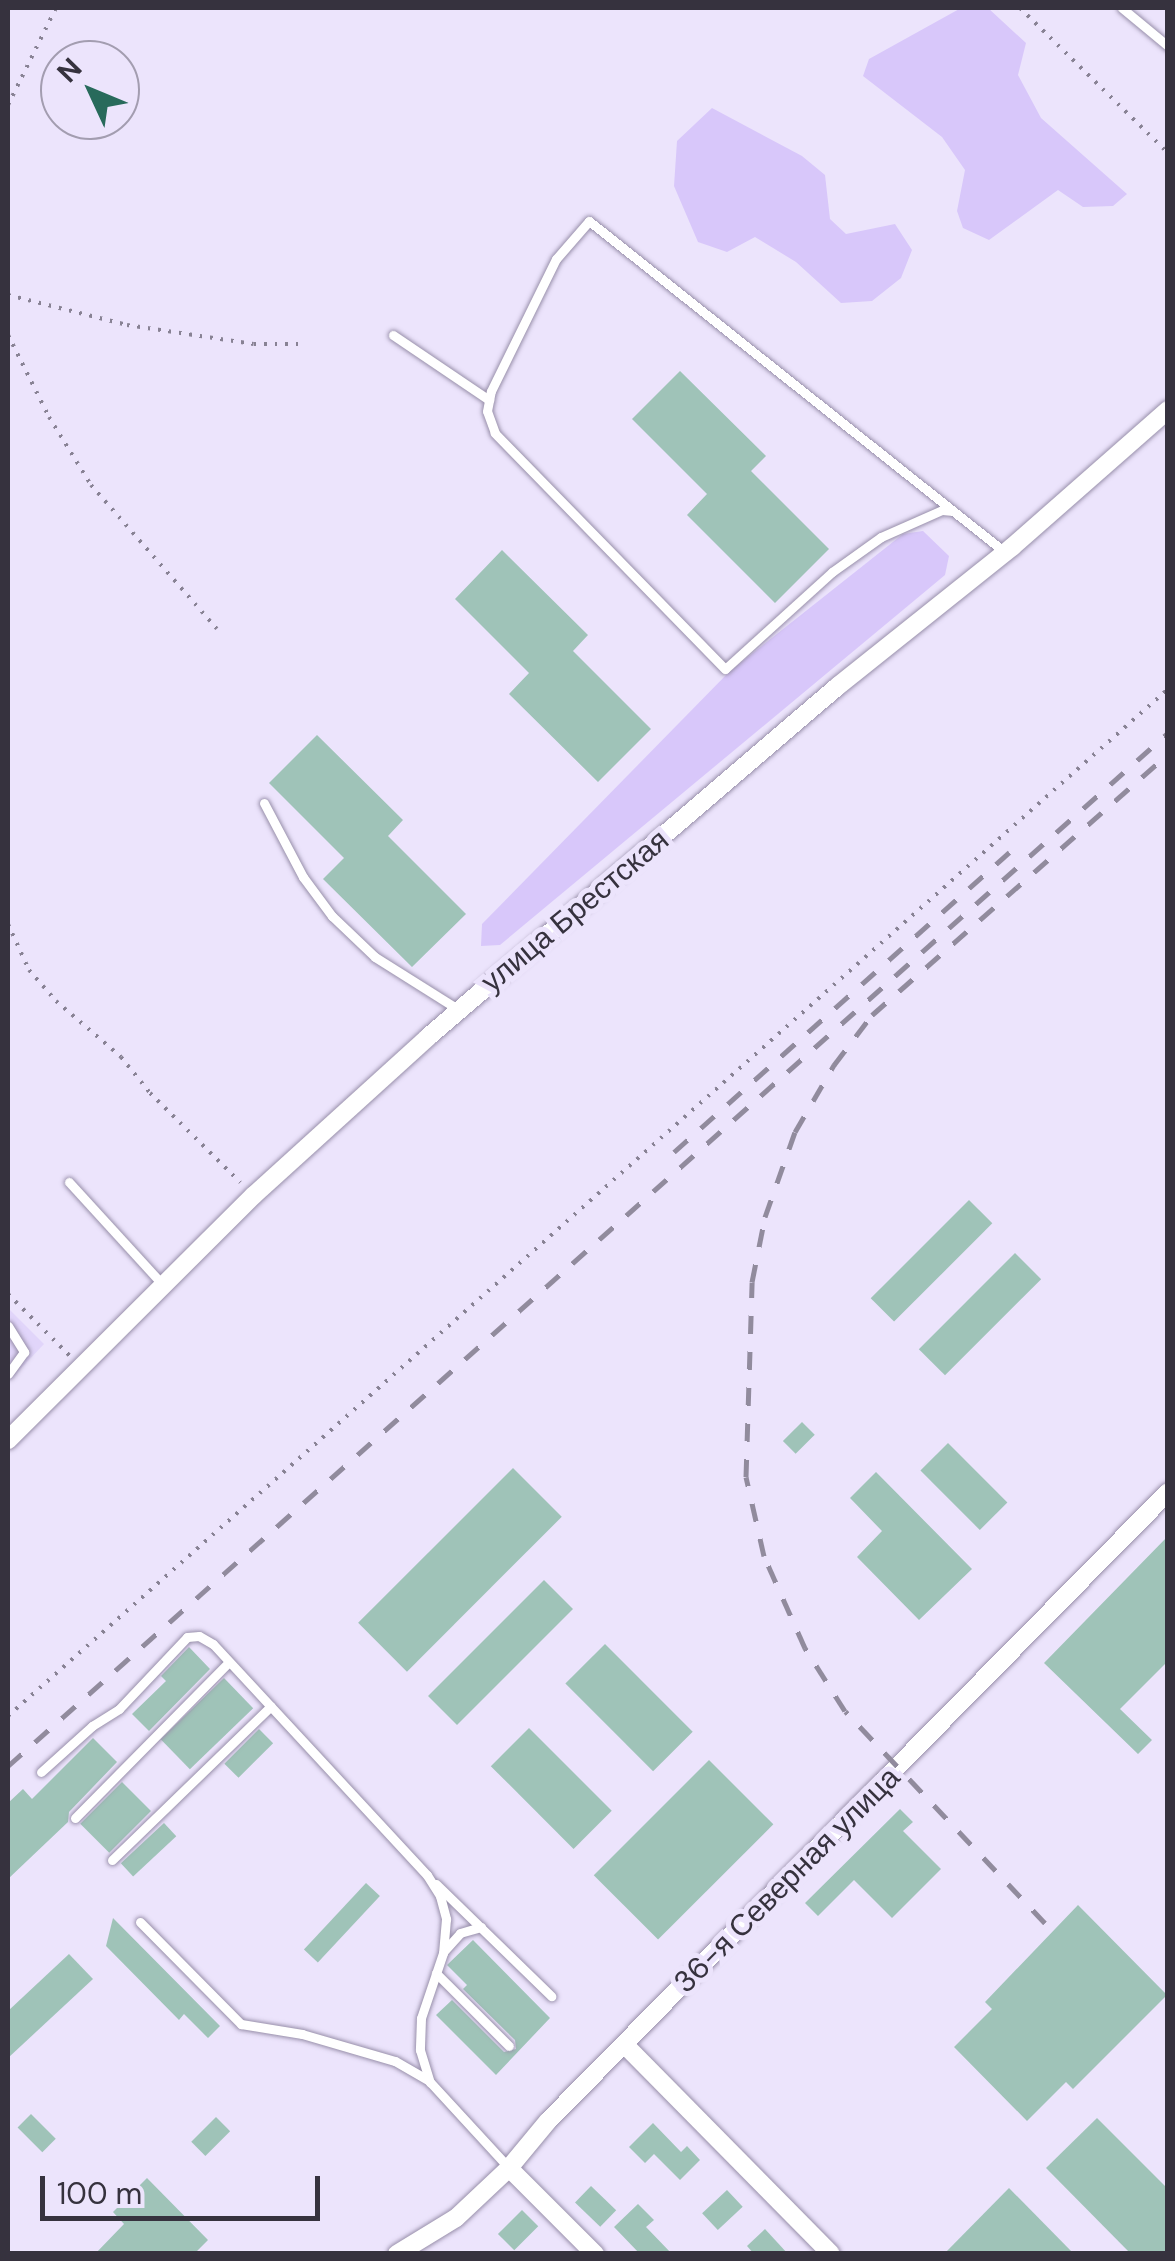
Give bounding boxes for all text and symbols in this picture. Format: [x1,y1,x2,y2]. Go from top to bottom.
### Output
north arrow [40,40,140,140]
text: N [49,50,90,90]
street label: улица Брестская [474,822,676,1000]
street label: 36-я Северная улица [667,1760,907,2000]
scale bar [45,2156,325,2218]
text: 100 m [57,2174,142,2213]

